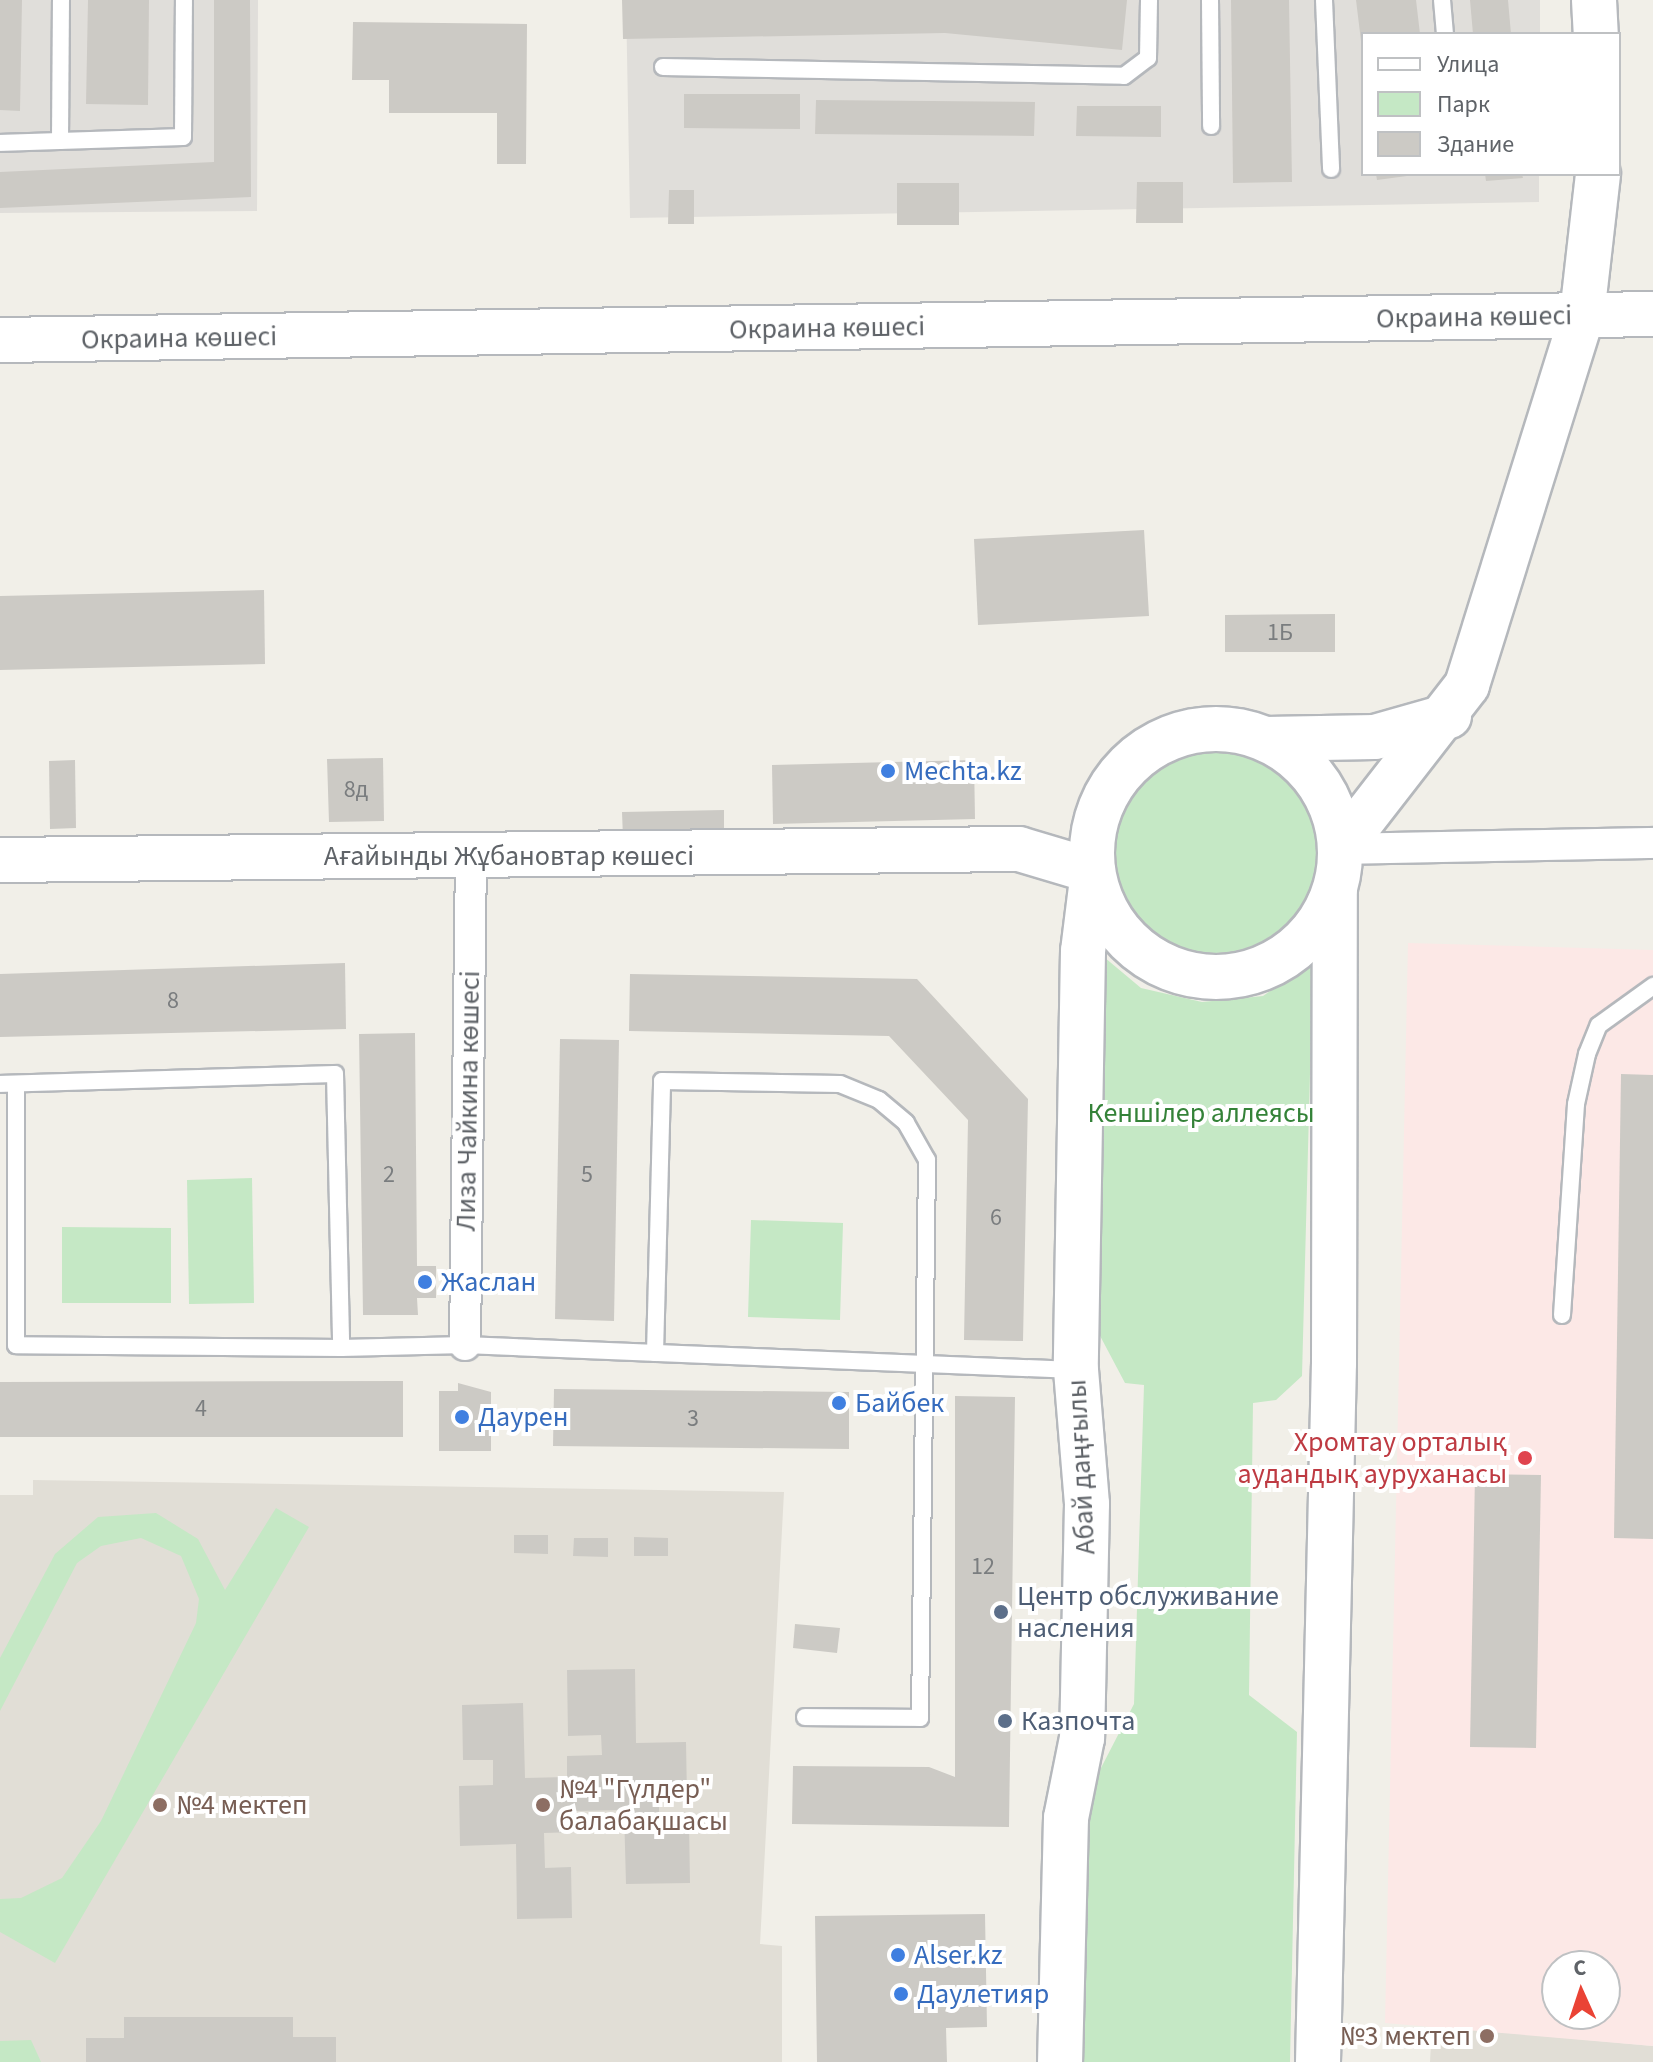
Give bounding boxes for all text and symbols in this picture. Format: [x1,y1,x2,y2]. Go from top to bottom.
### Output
legend [1361,32,1621,176]
text: Улица [1437,47,1499,82]
text: Парк [1437,87,1490,122]
text: Здание [1437,127,1514,162]
street label: Окраина көшесі [1376,298,1572,336]
street label: Окраина көшесі [729,309,925,347]
street label: Окраина көшесі [81,319,277,357]
house number: 1Б [1267,619,1293,647]
place label: Mechta.kz [904,754,1022,788]
marker: Mechta.kz [879,762,897,780]
house number: 8д [344,776,368,804]
street label: Ағайынды Жұбановтар көшесі [324,839,694,873]
street label: Лиза Чайкина көшесі [449,970,487,1232]
house number: 8 [167,987,179,1015]
park label: Кеншілер аллеясы [1087,1096,1315,1130]
house number: 2 [383,1161,395,1189]
house number: 5 [581,1161,593,1189]
house number: 6 [990,1204,1002,1232]
place label: Жаслан [441,1265,536,1299]
marker: Жаслан [416,1273,434,1291]
street label: Абай даңғылы [1060,1378,1102,1556]
place label: Байбек [855,1386,944,1420]
marker: Байбек [830,1394,848,1412]
house number: 4 [195,1395,207,1423]
place label: Даурен [478,1400,568,1434]
house number: 3 [687,1405,699,1433]
marker: Даурен [453,1408,471,1426]
place label: Хромтау орталық аудандық ауруханасы [1238,1425,1507,1491]
marker: Хромтау орталық аудандық ауруханасы [1514,1447,1536,1469]
house number: 12 [971,1553,995,1581]
place label: Центр обслуживание насления [1017,1579,1279,1645]
marker: Центр обслуживание насления [992,1603,1010,1621]
place label: Казпочта [1021,1704,1135,1738]
marker: Казпочта [996,1712,1014,1730]
place label: №4 "Гүлдер" балабақшасы [559,1772,728,1838]
place label: №4 мектеп [176,1788,307,1822]
marker: №4 мектеп [151,1796,169,1814]
marker: №4 "Гүлдер" балабақшасы [534,1796,552,1814]
place label: Alser.kz [914,1938,1003,1972]
marker: Alser.kz [889,1946,907,1964]
north arrow [1541,1950,1621,2030]
text: С [1573,1952,1587,1984]
place label: Даулетияр [917,1977,1049,2011]
marker: Даулетияр [892,1985,910,2003]
place label: №3 мектеп [1340,2019,1471,2053]
marker: №3 мектеп [1478,2027,1496,2045]

